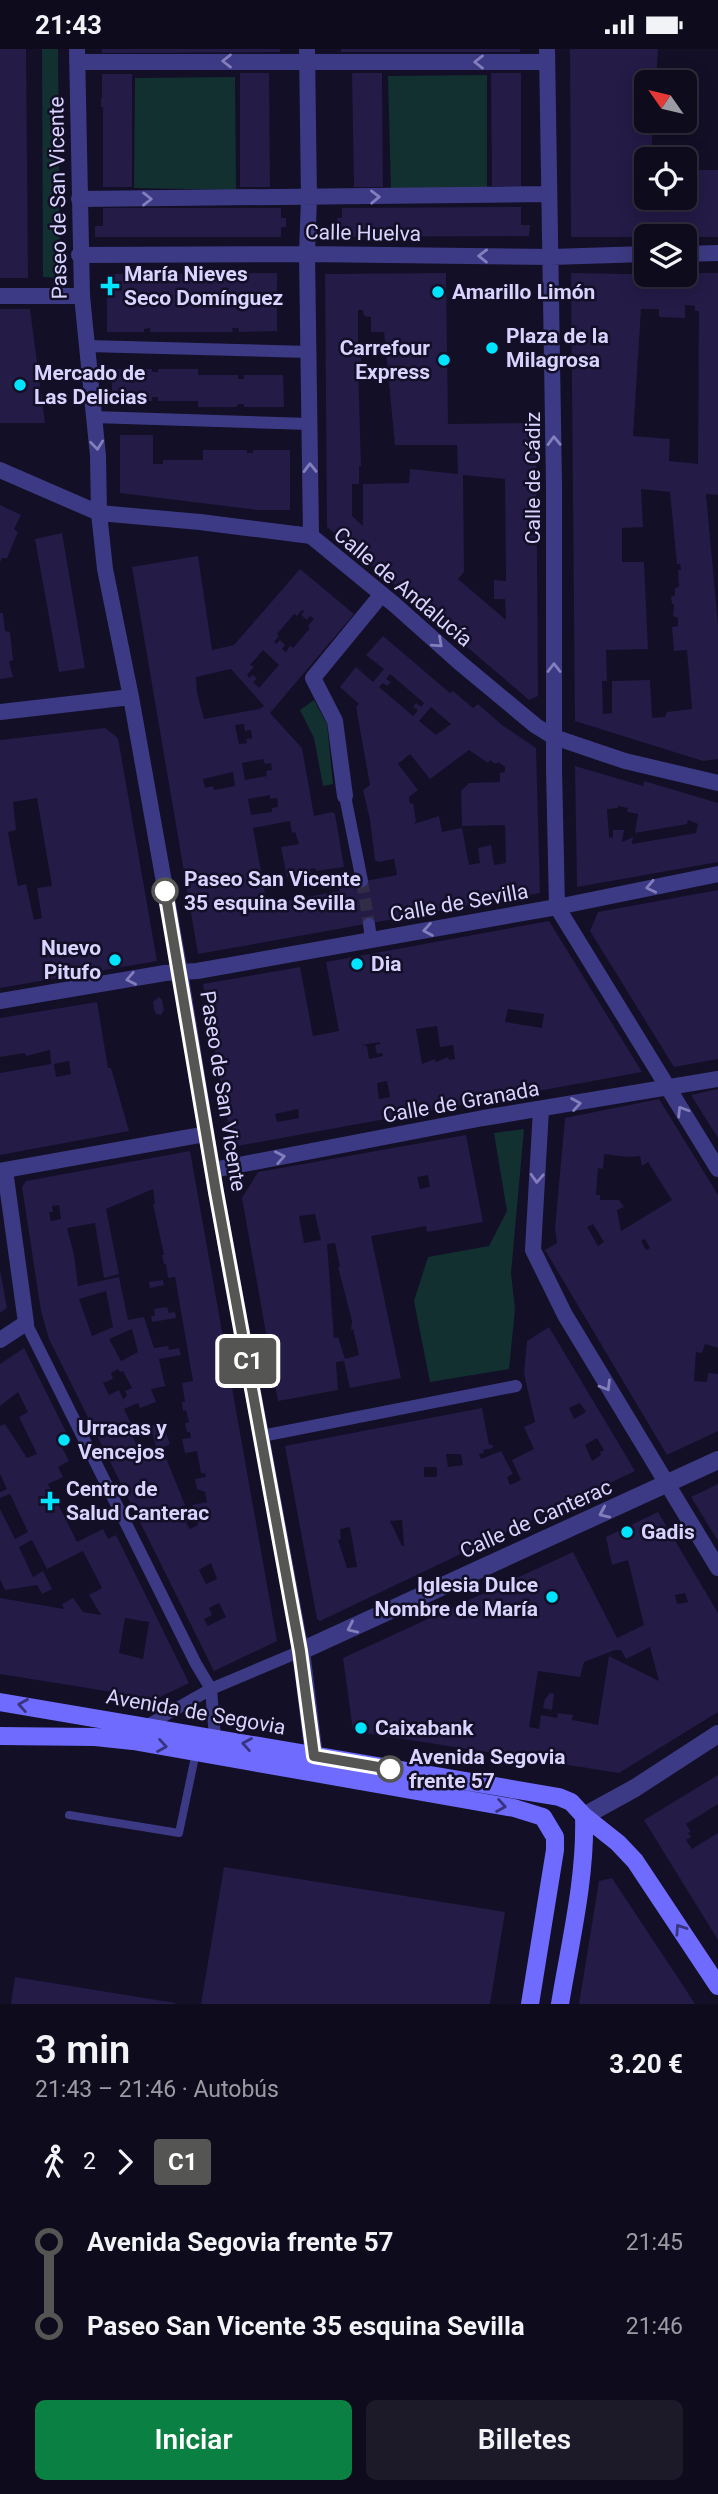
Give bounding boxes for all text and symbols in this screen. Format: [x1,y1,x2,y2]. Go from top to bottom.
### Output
text: 21:43 [35,10,102,40]
one-way arrow [221,53,231,69]
one-way arrow [473,54,483,70]
north arrow [634,70,696,133]
map controls [634,70,697,287]
street label: Paseo de San Vicente [44,96,72,300]
button: locate [634,147,697,210]
one-way arrow [370,189,381,204]
one-way arrow [143,191,153,207]
street label: Calle Huelva [305,220,421,246]
button: layers [634,224,697,287]
one-way arrow [477,248,487,264]
place label: María Nieves Seco Domínguez [124,262,283,310]
marker: María Nieves Seco Domínguez [102,278,118,294]
place label: Amarillo Limón [452,280,595,304]
marker: Amarillo Limón [430,284,446,300]
place label: Plaza de la Milagrosa [506,324,609,372]
place label: Carrefour Express [340,336,430,384]
marker: Plaza de la Milagrosa [484,340,500,356]
marker: Carrefour Express [436,352,452,368]
place label: Mercado de Las Delicias [34,361,147,409]
marker: Mercado de Las Delicias [12,377,28,393]
street label: Calle de Cádiz [521,412,545,544]
one-way arrow [546,435,561,446]
one-way arrow [89,439,104,450]
one-way arrow [302,462,318,473]
street label: Calle de Andalucía [329,522,477,652]
one-way arrow [430,635,443,648]
one-way arrow [546,663,562,673]
place label: Paseo San Vicente 35 esquina Sevilla [184,867,361,915]
marker: Paseo San Vicente 35 esquina Sevilla [152,878,178,904]
street label: Calle de Sevilla [388,879,530,927]
one-way arrow [645,879,657,894]
one-way arrow [422,921,434,936]
place label: Nuevo Pitufo [41,936,101,984]
marker: Nuevo Pitufo [107,952,123,968]
place label: Dia [371,952,401,976]
marker: Dia [349,956,365,972]
one-way arrow [125,971,137,986]
street label: Paseo de San Vicente [195,989,251,1193]
street label: Calle de Granada [381,1076,541,1128]
one-way arrow [570,1097,582,1112]
one-way arrow [678,1106,691,1119]
one-way arrow [274,1150,286,1165]
one-way arrow [530,1172,545,1183]
line badge: C1 [216,1338,280,1384]
text: C1 [233,1347,263,1375]
one-way arrow [598,1379,611,1392]
place label: Urracas y Vencejos [78,1416,167,1464]
marker: Urracas y Vencejos [56,1432,72,1448]
street label: Calle de Canterac [456,1475,616,1563]
place label: Centro de Salud Canterac [66,1477,209,1525]
marker: Centro de Salud Canterac [40,1491,60,1511]
one-way arrow [599,1505,611,1519]
place label: Gadis [641,1520,695,1544]
marker: Gadis [619,1524,635,1540]
place label: Iglesia Dulce Nombre de María [375,1573,538,1621]
marker: Iglesia Dulce Nombre de María [544,1589,560,1605]
one-way arrow [347,1620,359,1634]
street label: Avenida de Segovia [104,1684,288,1740]
one-way arrow [17,1699,29,1714]
place label: Caixabank [375,1716,474,1740]
marker: Caixabank [353,1720,369,1736]
one-way arrow [241,1737,253,1752]
one-way arrow [156,1738,168,1753]
place label: Avenida Segovia frente 57 [409,1745,565,1793]
marker: Avenida Segovia frente 57 [377,1756,403,1782]
one-way arrow [495,1798,507,1813]
one-way arrow [675,1924,688,1937]
text: 3 min [35,2028,130,2072]
text: 3.20 € [609,2049,683,2079]
text: 21:43 – 21:46 · Autobús [35,2076,279,2103]
icon: walk [35,2143,73,2181]
icon: forward [106,2143,144,2181]
text: 2 [83,2148,96,2175]
text: C1 [168,2148,197,2176]
text: Avenida Segovia frente 57 [87,2227,394,2257]
text: 21:45 [626,2229,683,2256]
text: Paseo San Vicente 35 esquina Sevilla [87,2311,525,2341]
text: 21:46 [626,2313,683,2340]
button: Iniciar [35,2400,352,2480]
button: Billetes [366,2400,683,2480]

